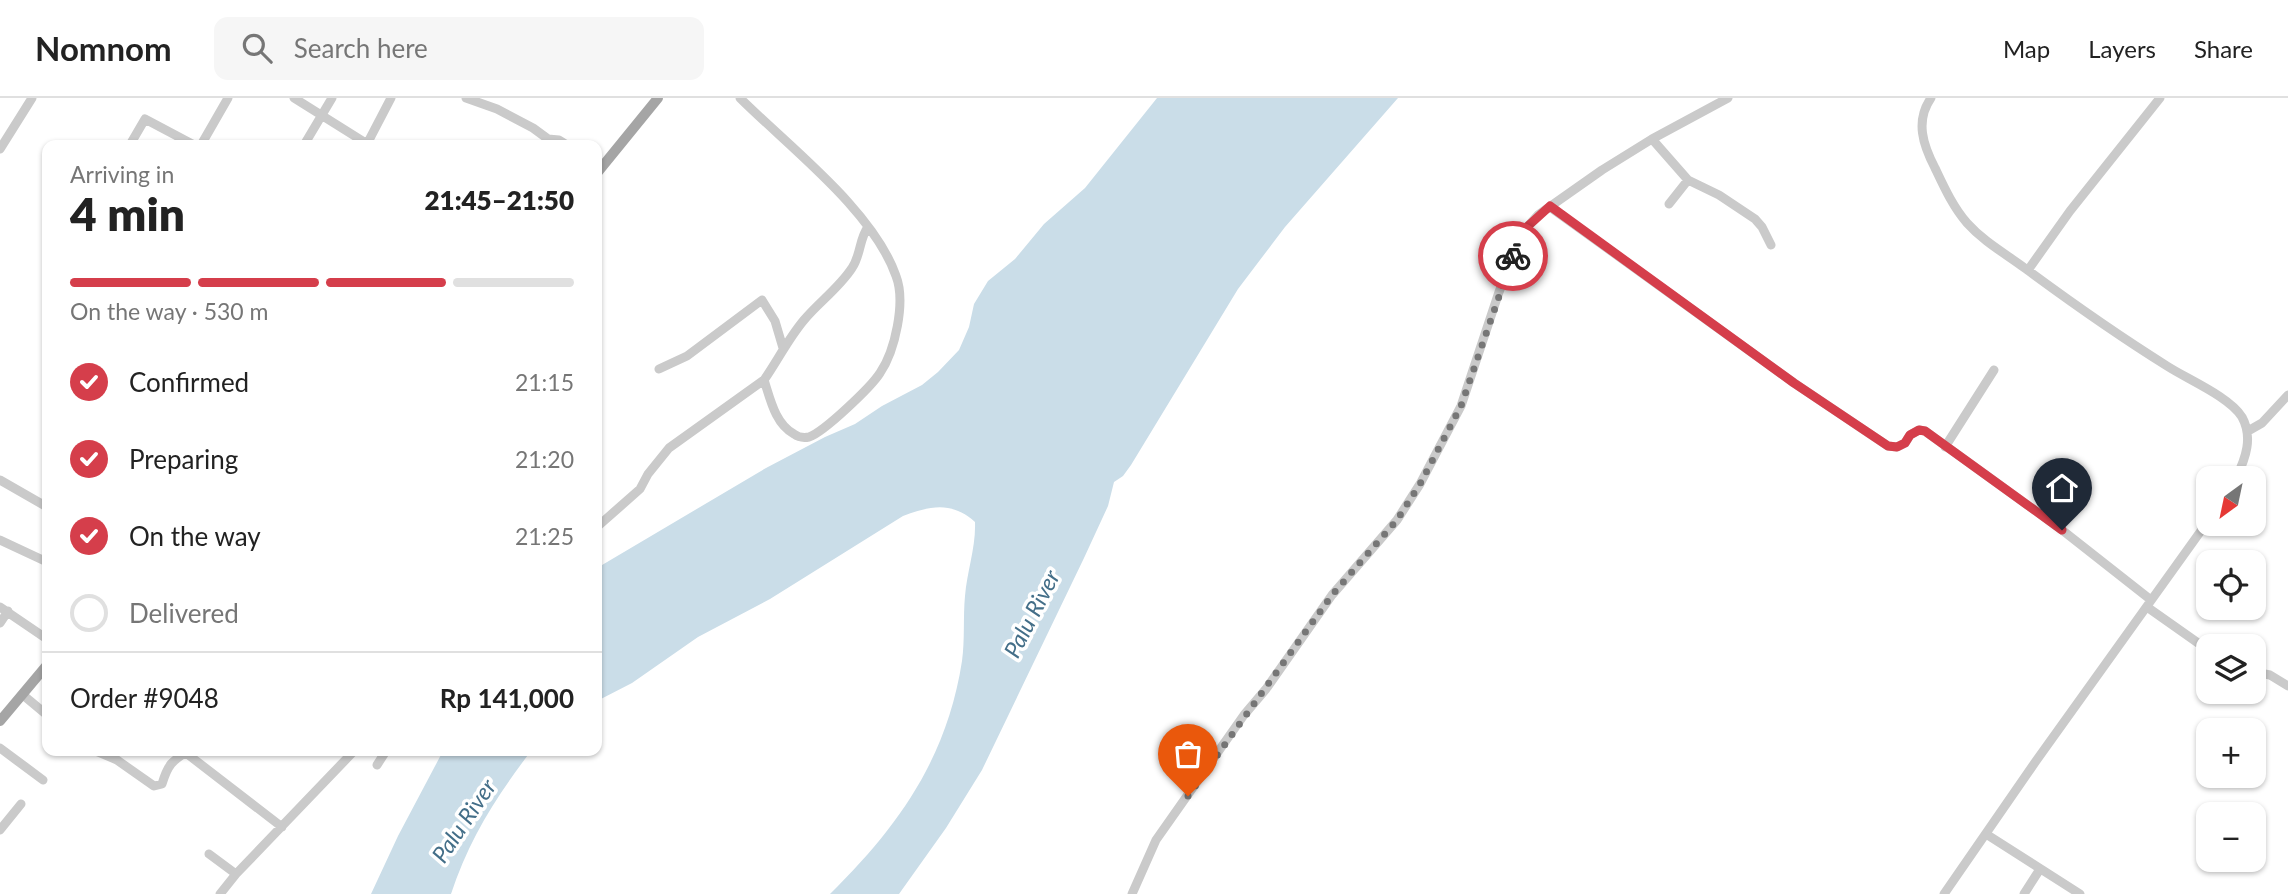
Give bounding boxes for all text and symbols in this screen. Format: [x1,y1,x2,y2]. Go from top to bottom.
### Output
search box [214,17,704,80]
text: Nomnom [35,28,172,68]
icon: search [238,29,276,67]
text: Search here [294,32,428,64]
text: Map [2003,34,2050,63]
text: Layers [2088,34,2156,63]
text: Share [2194,34,2253,63]
text: Arriving in [70,160,174,188]
text: 21:45–21:50 [424,184,574,216]
text: 4 min [70,186,185,241]
courier [1478,221,1548,291]
icon: bike [1494,237,1532,275]
text: On the way · 530 m [70,297,269,325]
icon: check [70,363,108,401]
text: Confirmed [129,366,249,398]
text: 21:15 [515,368,574,396]
icon: check [70,440,108,478]
text: Preparing [129,443,238,475]
text: 21:20 [515,445,574,473]
pin [2032,458,2092,530]
north arrow [2196,466,2266,536]
map controls [2196,466,2266,872]
icon: home [2043,469,2081,507]
icon: check [70,517,108,555]
text: On the way [129,520,261,552]
text: 21:25 [515,522,574,550]
button: locate [2196,550,2266,620]
water label: Palu River [997,564,1066,662]
text: Delivered [129,597,239,629]
button: layers [2196,634,2266,704]
text: Order #9048 [70,682,219,714]
text: Rp 141,000 [440,682,574,714]
button: + [2196,718,2266,788]
pin [1158,724,1218,796]
icon: bag [1169,735,1207,773]
water label: Palu River [425,772,502,868]
button: − [2196,802,2266,872]

